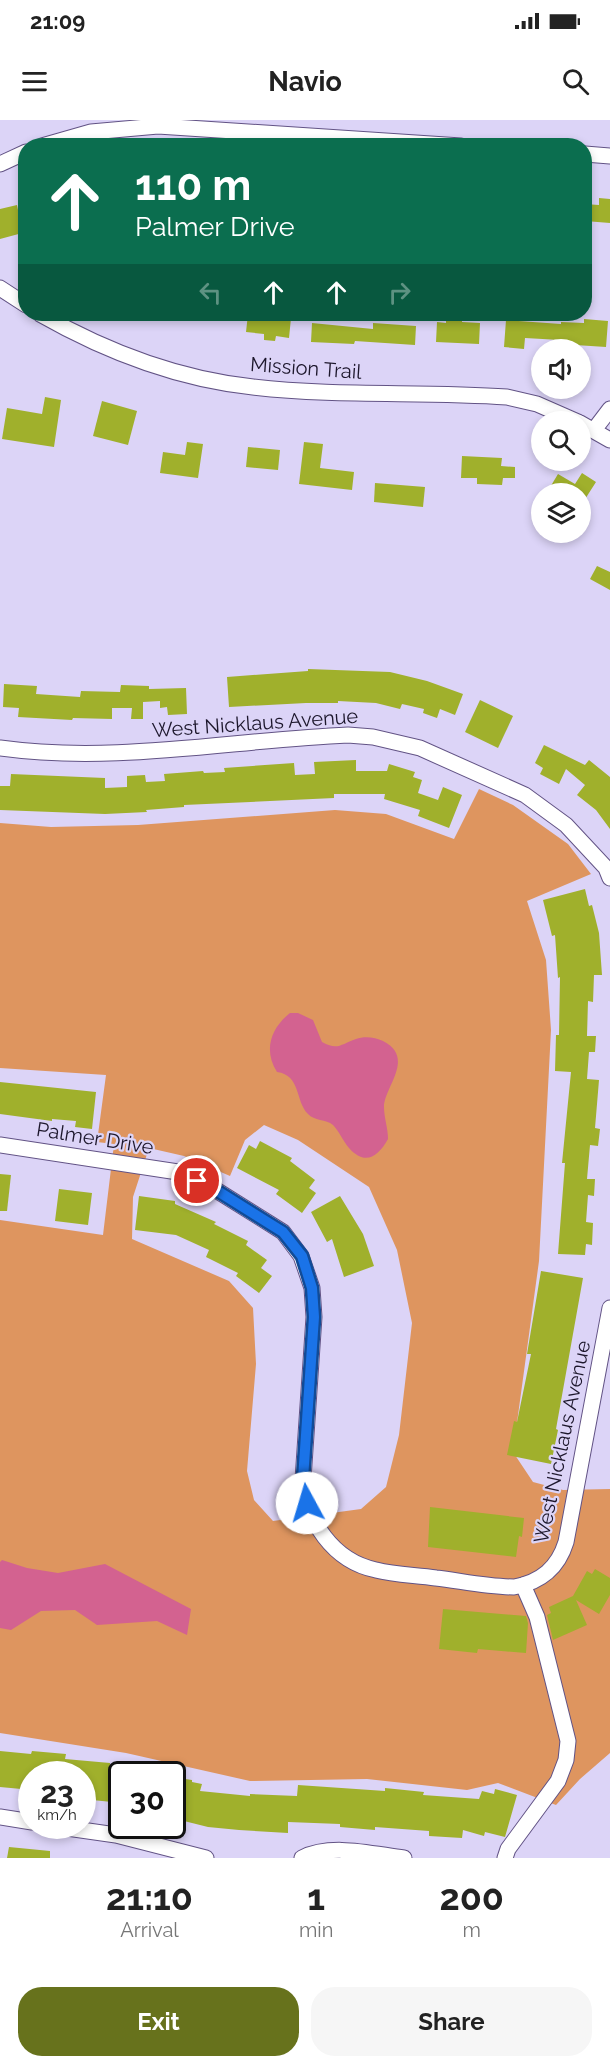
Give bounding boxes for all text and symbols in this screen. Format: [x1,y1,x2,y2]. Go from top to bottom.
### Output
text: 21:09 [30,8,85,34]
icon: menu [18,65,51,98]
icon: search [559,65,592,98]
text: Navio [268,66,342,97]
text: 110 m [135,161,251,210]
icon: ahead [36,162,114,240]
text: Palmer Drive [135,211,295,242]
icon: left [194,276,227,309]
icon: ahead [257,276,290,309]
icon: ahead [320,276,353,309]
icon: right [383,276,416,309]
map controls [531,339,591,543]
button: sound [531,339,591,399]
street label: Mission Trail [249,352,363,384]
button: search [531,411,591,471]
button: layers [531,483,591,543]
street label: West Nicklaus Avenue [151,704,359,742]
street label: Palmer Drive [35,1117,155,1159]
pin [171,1155,222,1206]
icon: arrive [180,1164,213,1197]
street label: West Nicklaus Avenue [529,1338,595,1546]
position arrow [275,1471,339,1535]
speed limit sign: 30 [108,1761,186,1839]
text: 23 [40,1775,74,1810]
text: km/h [37,1806,77,1824]
text: 21:10 [106,1876,193,1918]
text: 1 [307,1876,325,1918]
text: 200 [439,1876,504,1918]
text: Arrival [120,1918,179,1942]
text: min [299,1918,333,1942]
text: m [462,1918,481,1942]
button: Exit [18,1987,299,2056]
button: Share [311,1987,592,2056]

